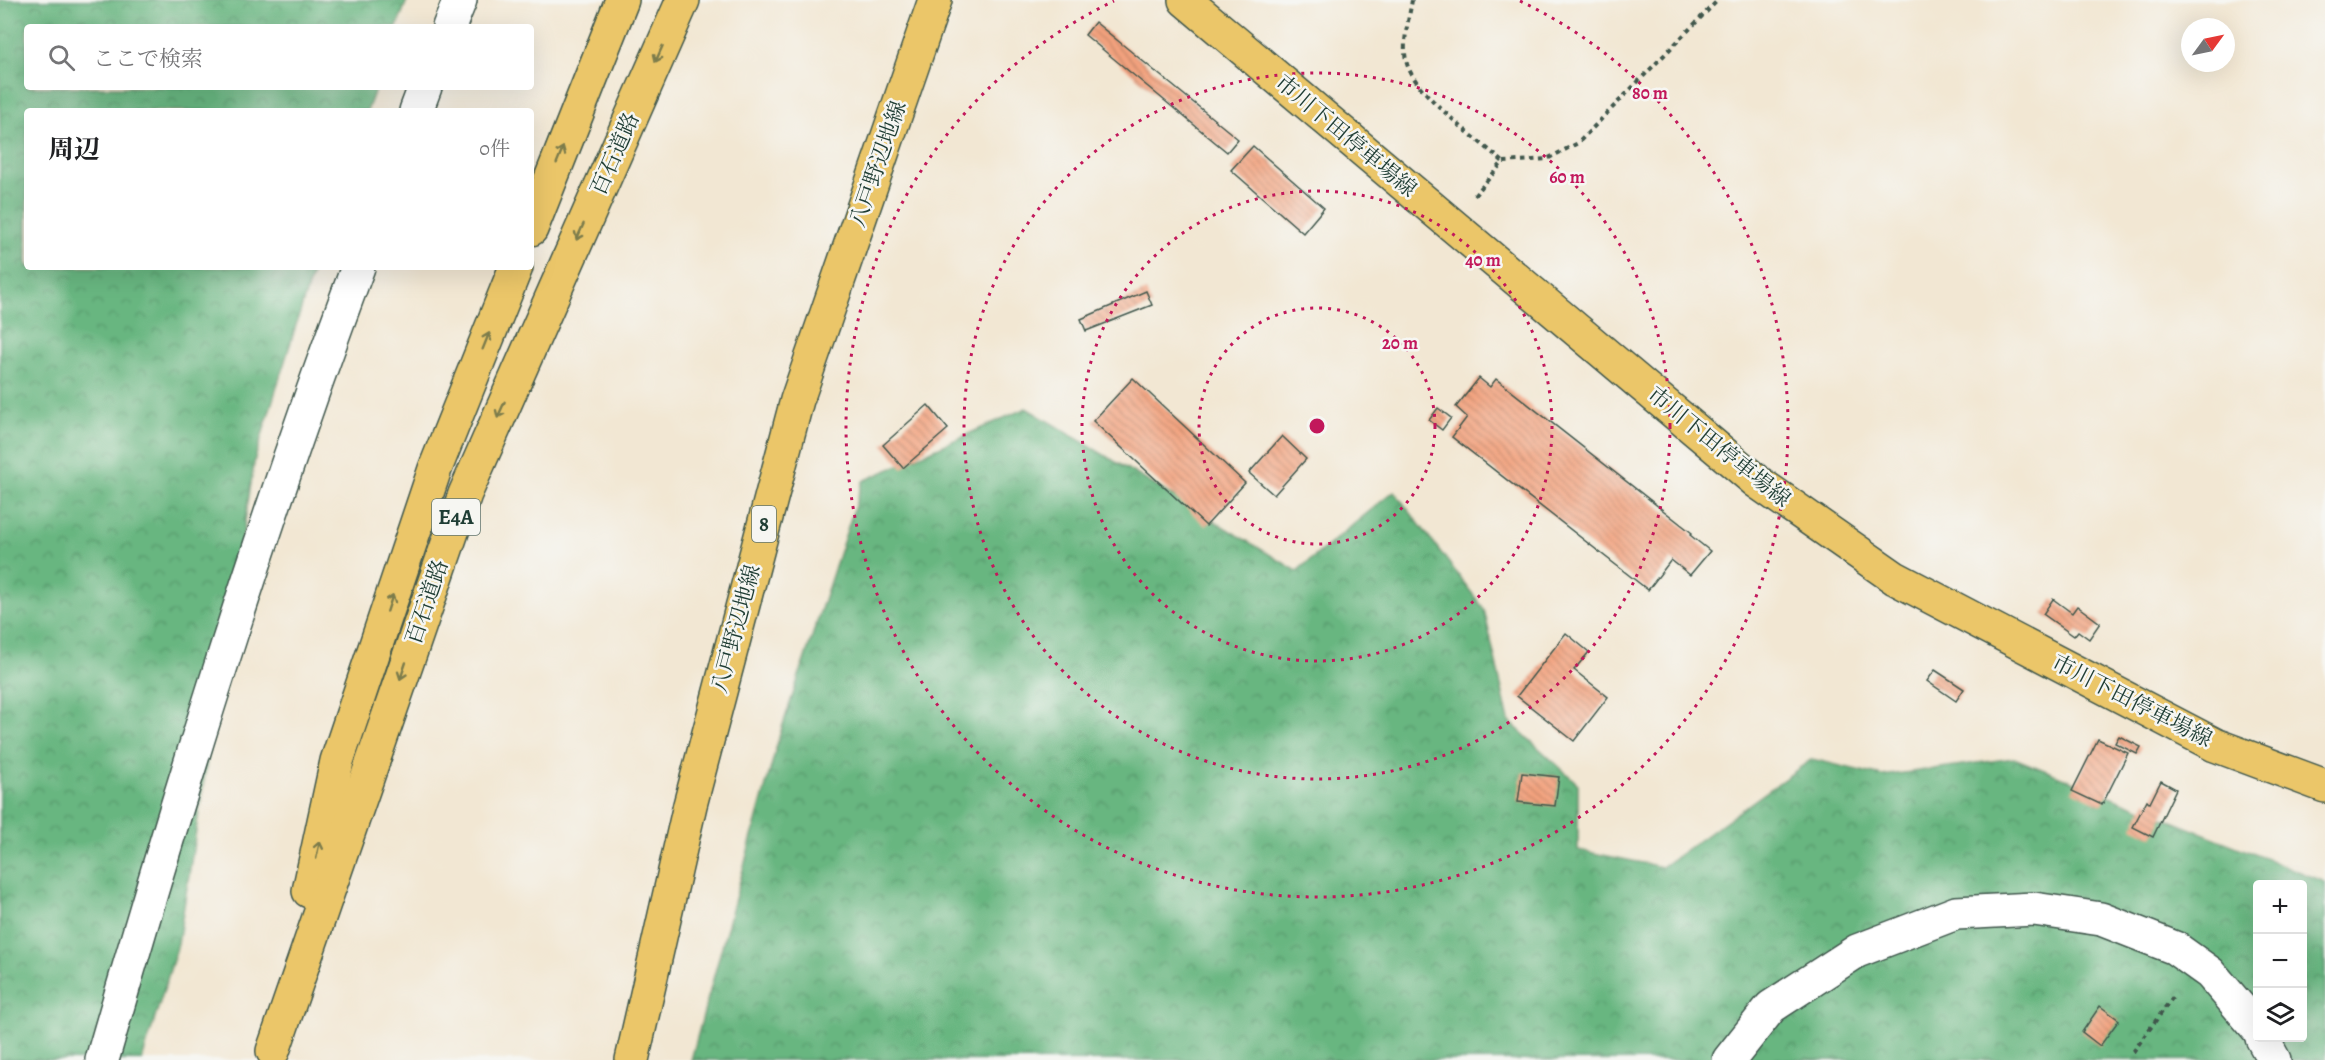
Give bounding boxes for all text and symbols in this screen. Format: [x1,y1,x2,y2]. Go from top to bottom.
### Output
north arrow [2181,18,2235,72]
search box [24,24,534,90]
icon: search [45,41,78,74]
text: ここで検索 [93,44,203,74]
one-way arrow [653,44,664,62]
street label: 市川下田停車場線 [1269,68,1423,204]
text: 80 m [1632,81,1668,105]
street label: 八戸野辺地線 [842,97,914,231]
street label: 百石道路 [583,108,647,200]
text: 周辺 [48,132,100,167]
text: 0件 [479,135,510,162]
one-way arrow [556,146,567,165]
text: 60 m [1549,165,1585,189]
one-way arrow [574,222,585,240]
text: 40 m [1465,248,1501,272]
text: 20 m [1382,331,1418,355]
one-way arrow [481,333,492,351]
street label: 市川下田停車場線 [1641,380,1797,514]
one-way arrow [495,401,507,419]
centre of rings [1307,416,1327,436]
road number: E4A [432,499,480,535]
road number: 8 [752,506,776,542]
street label: 百石道路 [398,556,456,648]
street label: 八戸野辺地線 [704,561,768,697]
one-way arrow [386,594,397,613]
street label: 市川下田停車場線 [2047,648,2217,754]
one-way arrow [397,661,408,680]
one-way arrow [312,841,324,860]
map controls [2253,880,2307,1042]
button: + [2253,880,2307,934]
button: − [2253,934,2307,988]
button: layers [2253,988,2307,1042]

